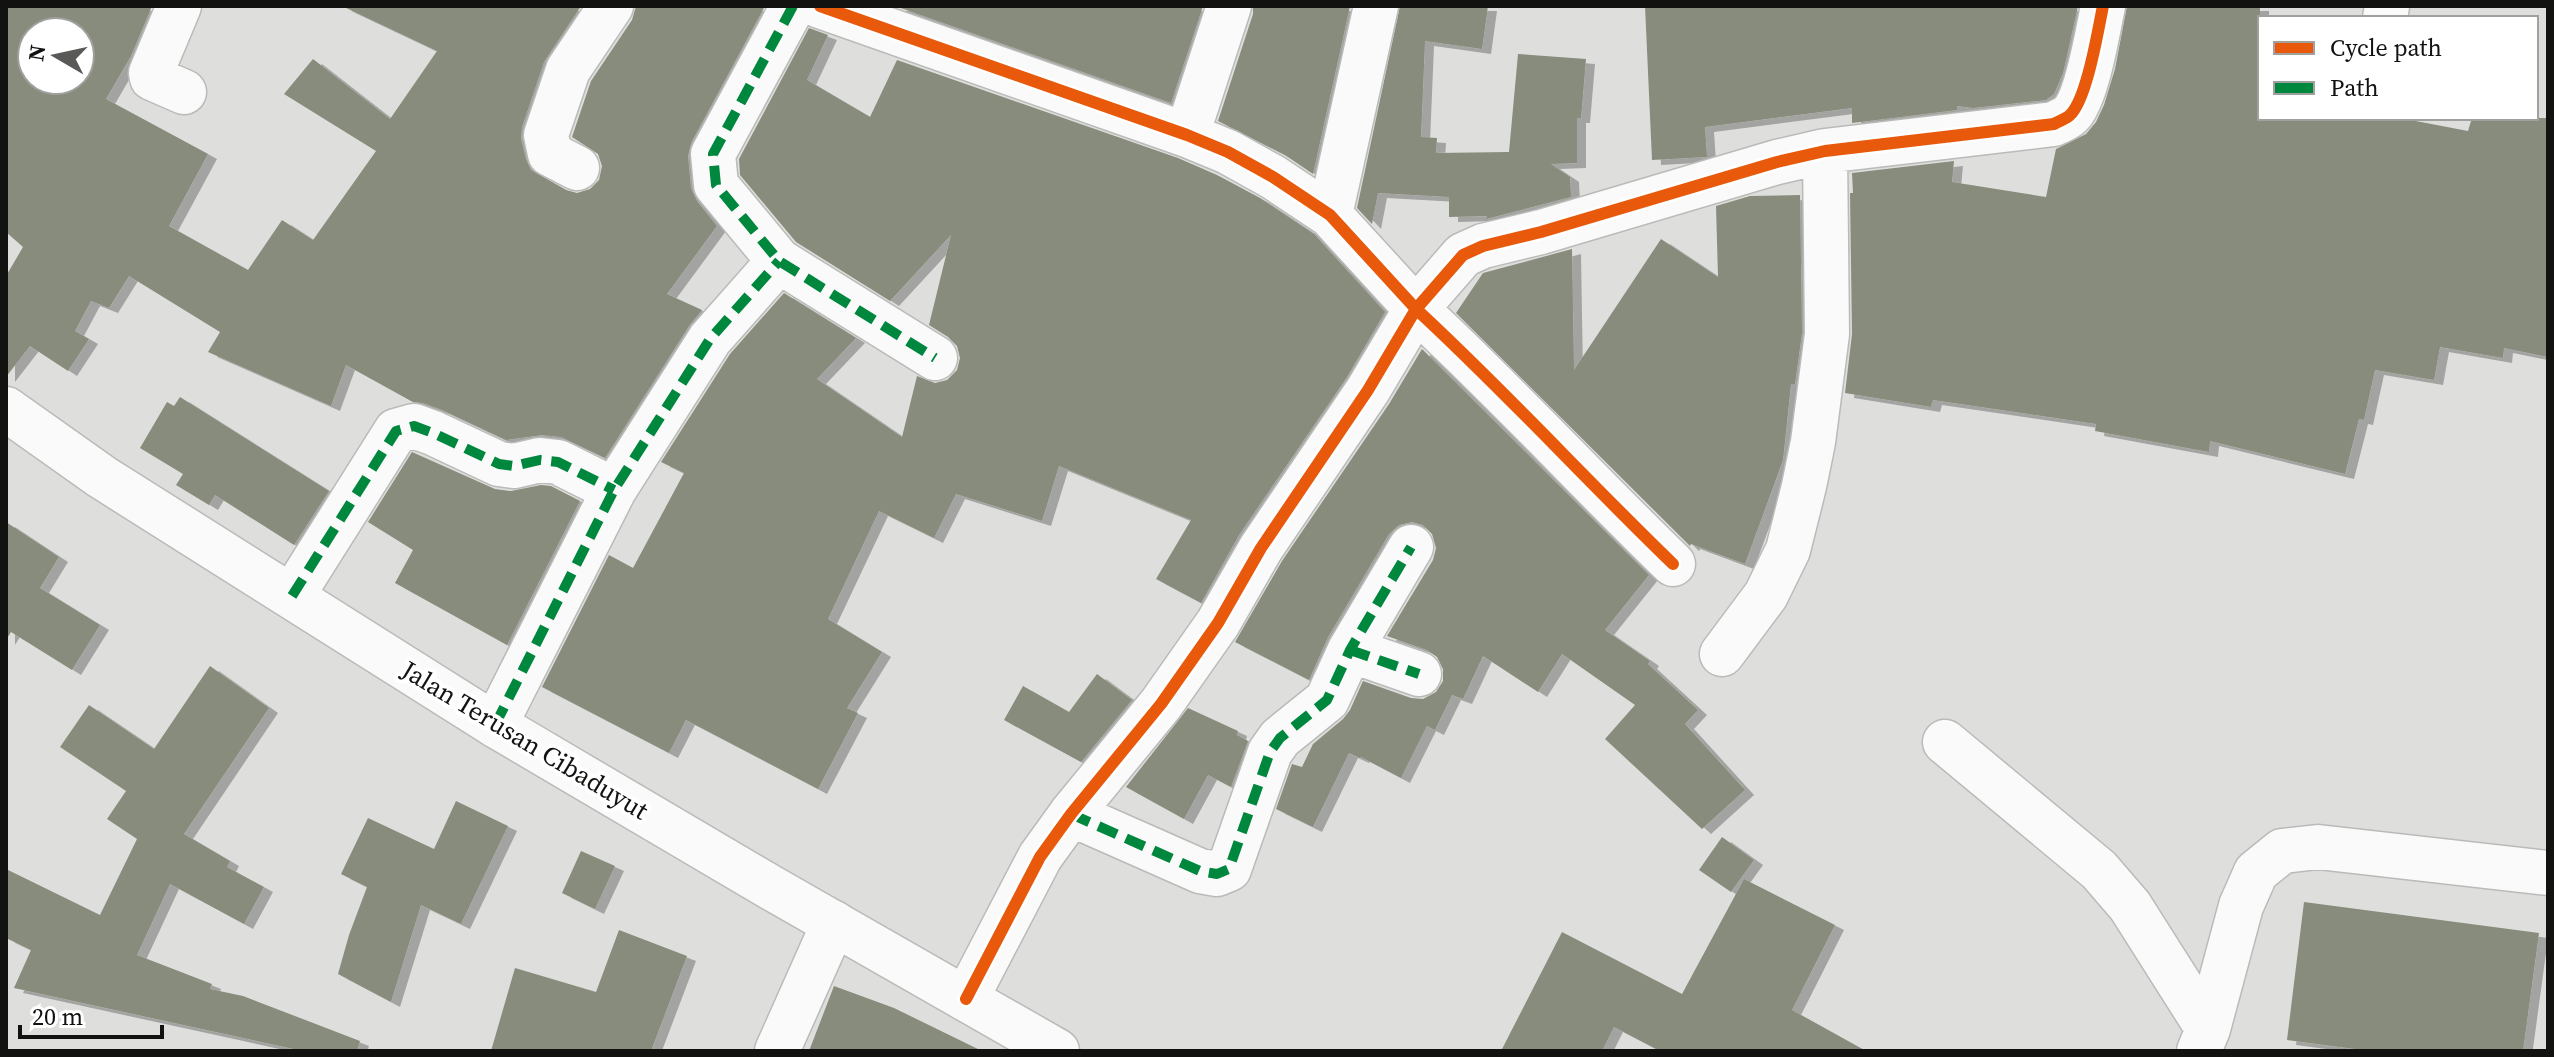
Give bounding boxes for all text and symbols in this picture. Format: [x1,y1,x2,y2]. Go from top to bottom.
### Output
north arrow [16,16,96,96]
legend [2258,16,2538,120]
text: Cycle path [2330,31,2442,64]
text: N [20,43,52,63]
text: Path [2330,71,2379,104]
street label: Jalan Terusan Cibaduyut [394,651,656,828]
scale bar [20,989,162,1039]
text: 20 m [32,1000,83,1033]

